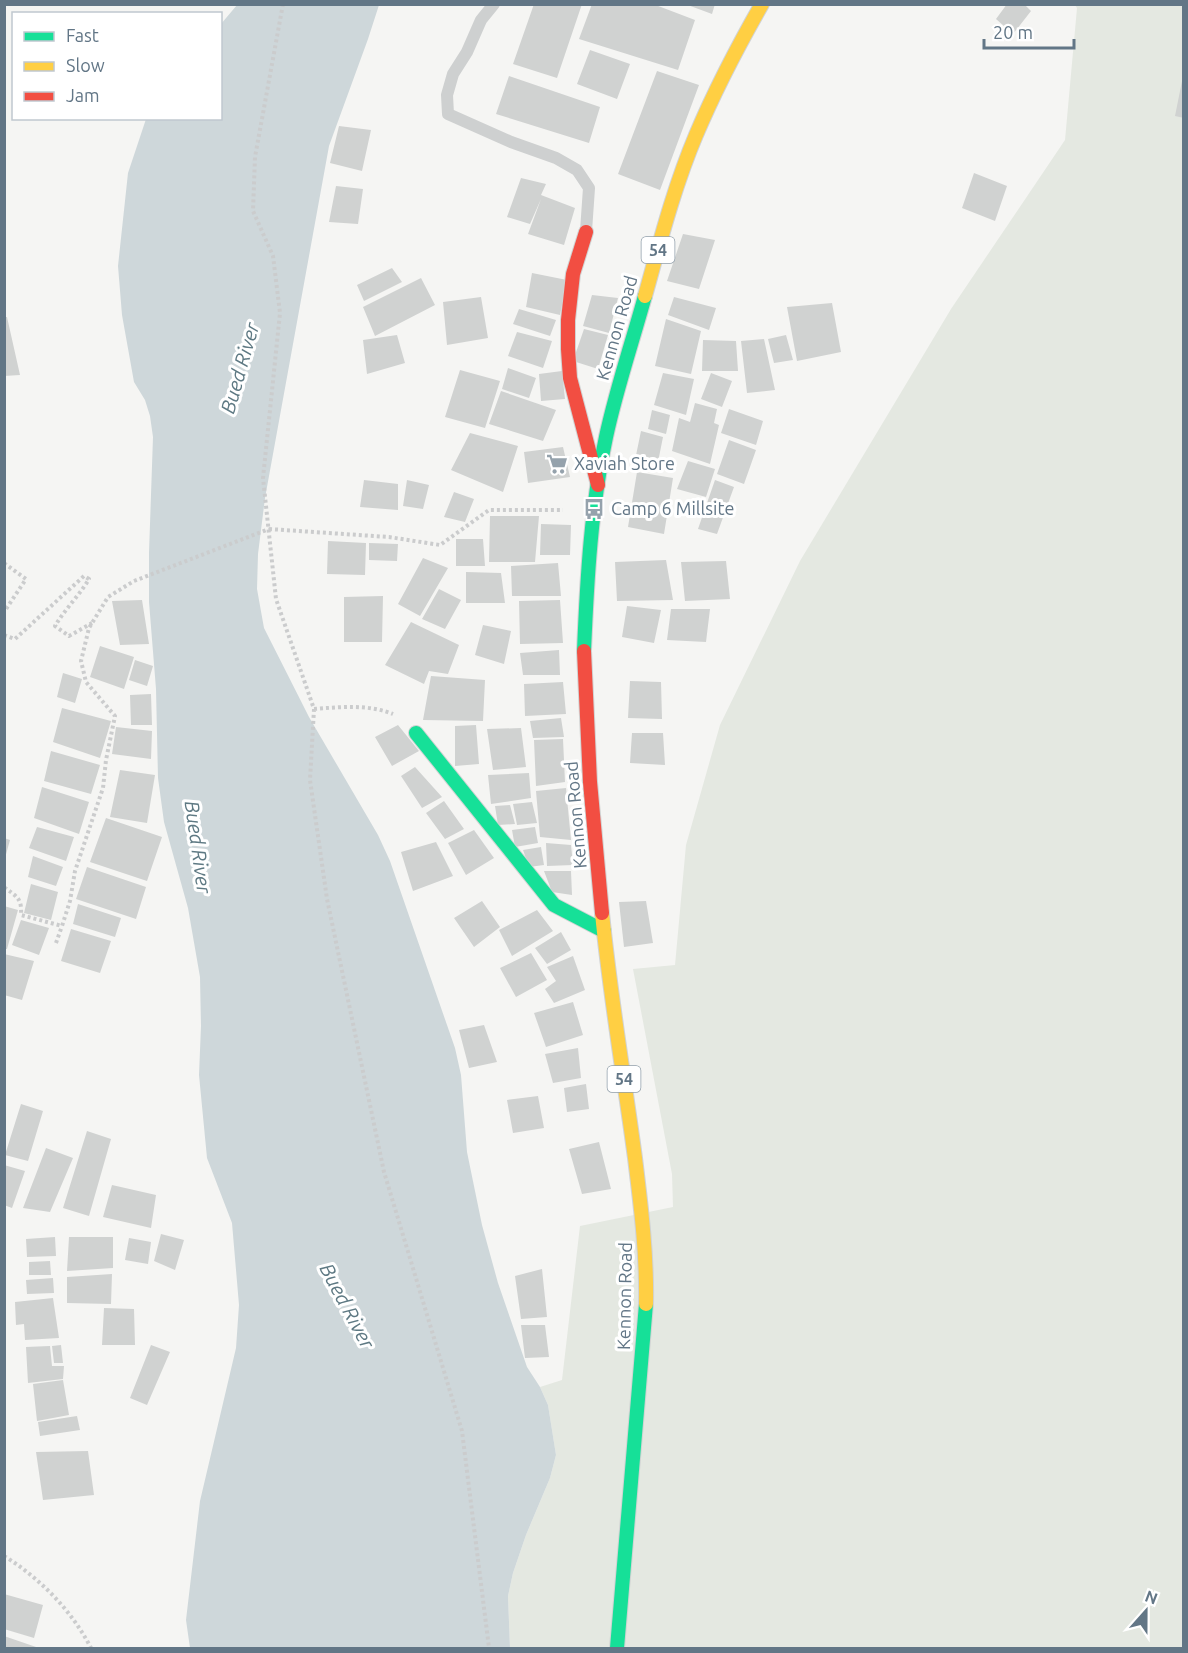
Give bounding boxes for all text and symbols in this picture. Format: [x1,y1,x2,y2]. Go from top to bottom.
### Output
legend [12,12,222,120]
scale bar [984,12,1074,50]
text: 20 m [993,22,1033,42]
text: Fast [66,25,99,45]
text: Slow [66,55,105,75]
text: Jam [66,85,100,105]
road number: 54 [642,237,674,263]
street label: Kennon Road [592,273,640,382]
water label: Bued River [216,318,264,416]
supermarket icon: Xaviah Store [545,452,569,476]
place label: Xaviah Store [574,453,675,473]
bus stop icon: Camp 6 Millsite [582,497,606,521]
place label: Camp 6 Millsite [611,498,734,518]
street label: Kennon Road [560,761,590,870]
water label: Bued River [181,799,217,896]
road number: 54 [608,1066,640,1092]
street label: Kennon Road [613,1242,635,1350]
water label: Bued River [315,1259,380,1354]
north arrow [1116,1581,1176,1641]
text: N [1143,1586,1160,1608]

